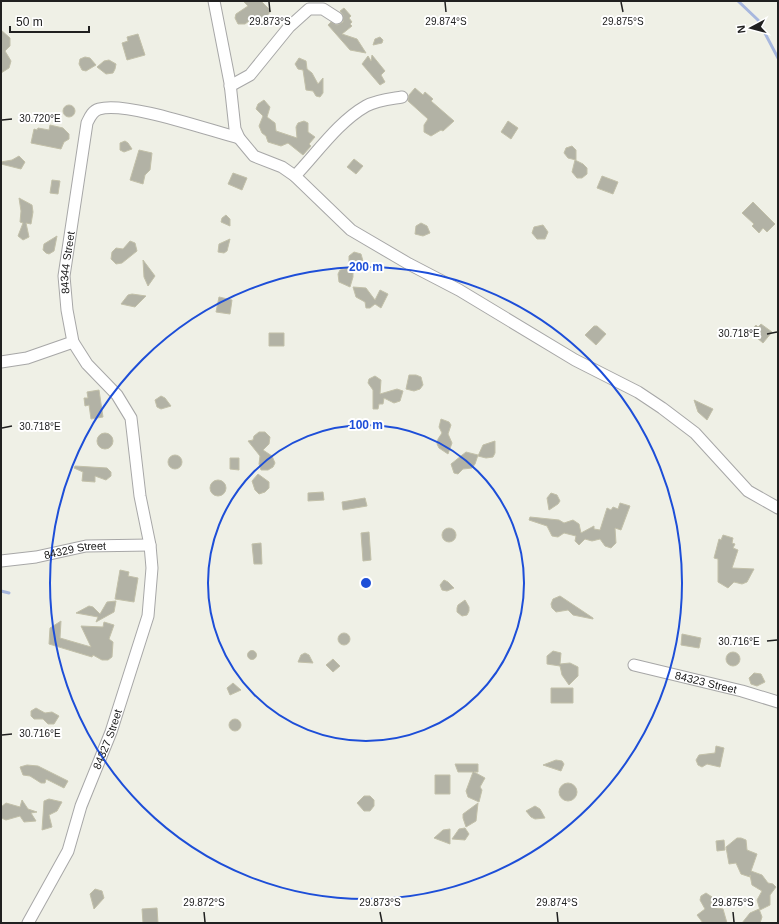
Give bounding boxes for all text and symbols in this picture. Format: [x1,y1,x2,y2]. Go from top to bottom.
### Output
scale bar [10,8,89,34]
north arrow [731,8,771,48]
text: 50 m [16,15,43,29]
text: 29.873°S [249,16,291,27]
text: 29.874°S [425,16,467,27]
text: 29.875°S [602,16,644,27]
text: N [735,24,748,34]
text: 30.720°E [19,113,61,124]
street label: 84344 Street [58,230,77,294]
text: 200 m [349,260,383,274]
text: 30.718°E [718,328,760,339]
text: 100 m [349,418,383,432]
text: 30.718°E [19,421,61,432]
street label: 84329 Street [43,540,106,561]
centre of rings [359,576,373,590]
text: 30.716°E [718,636,760,647]
street label: 84323 Street [674,669,738,696]
street label: 84327 Street [91,708,124,771]
text: 30.716°E [19,728,61,739]
text: 29.872°S [183,897,225,908]
text: 29.873°S [359,897,401,908]
text: 29.874°S [536,897,578,908]
text: 29.875°S [712,897,754,908]

